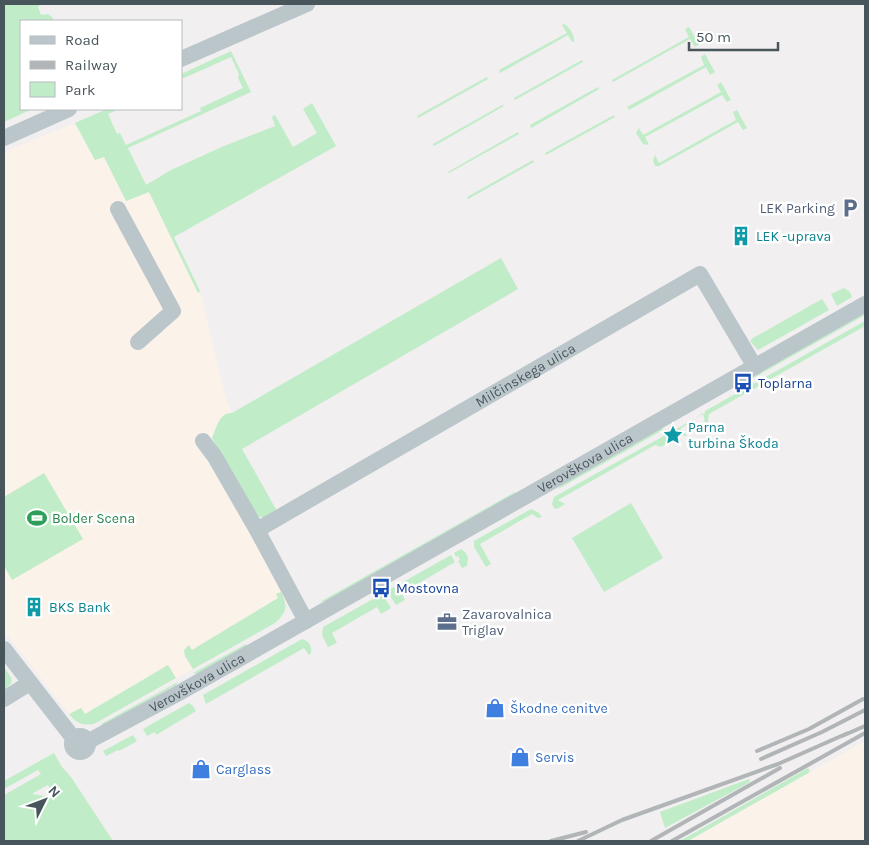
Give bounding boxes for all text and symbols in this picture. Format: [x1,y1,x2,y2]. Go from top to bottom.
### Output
legend [20,20,182,110]
scale bar [689,20,778,52]
text: 50 m [696,28,731,46]
text: Road [65,31,100,49]
text: Railway [65,56,117,74]
text: Park [65,81,95,99]
parking icon: LEK Parking [839,197,861,219]
place label: LEK Parking [760,200,835,217]
building icon: LEK -uprava [730,225,752,247]
place label: LEK -uprava [756,228,831,245]
street label: Milčinskega ulica [472,339,578,410]
bus stop icon: Toplarna [732,372,754,394]
place label: Toplarna [758,375,813,392]
place label: Parna turbina Škoda [688,419,779,452]
place icon: Parna turbina Škoda [662,424,684,446]
street label: Verovškova ulica [534,429,636,496]
sports icon: Bolder Scena [26,507,48,529]
place label: Bolder Scena [52,510,135,527]
bus stop icon: Mostovna [370,577,392,599]
place label: Mostovna [396,580,459,597]
building icon: BKS Bank [23,596,45,618]
place label: BKS Bank [49,599,111,616]
place label: Zavarovalnica Triglav [462,606,552,639]
office icon: Zavarovalnica Triglav [436,611,458,633]
street label: Verovškova ulica [146,649,248,716]
shop icon: Škodne cenitve [484,697,506,719]
place label: Škodne cenitve [510,700,608,717]
shop icon: Servis [509,746,531,768]
place label: Servis [535,749,574,766]
shop icon: Carglass [190,758,212,780]
place label: Carglass [216,761,271,778]
north arrow [20,775,70,825]
text: N [45,782,64,801]

